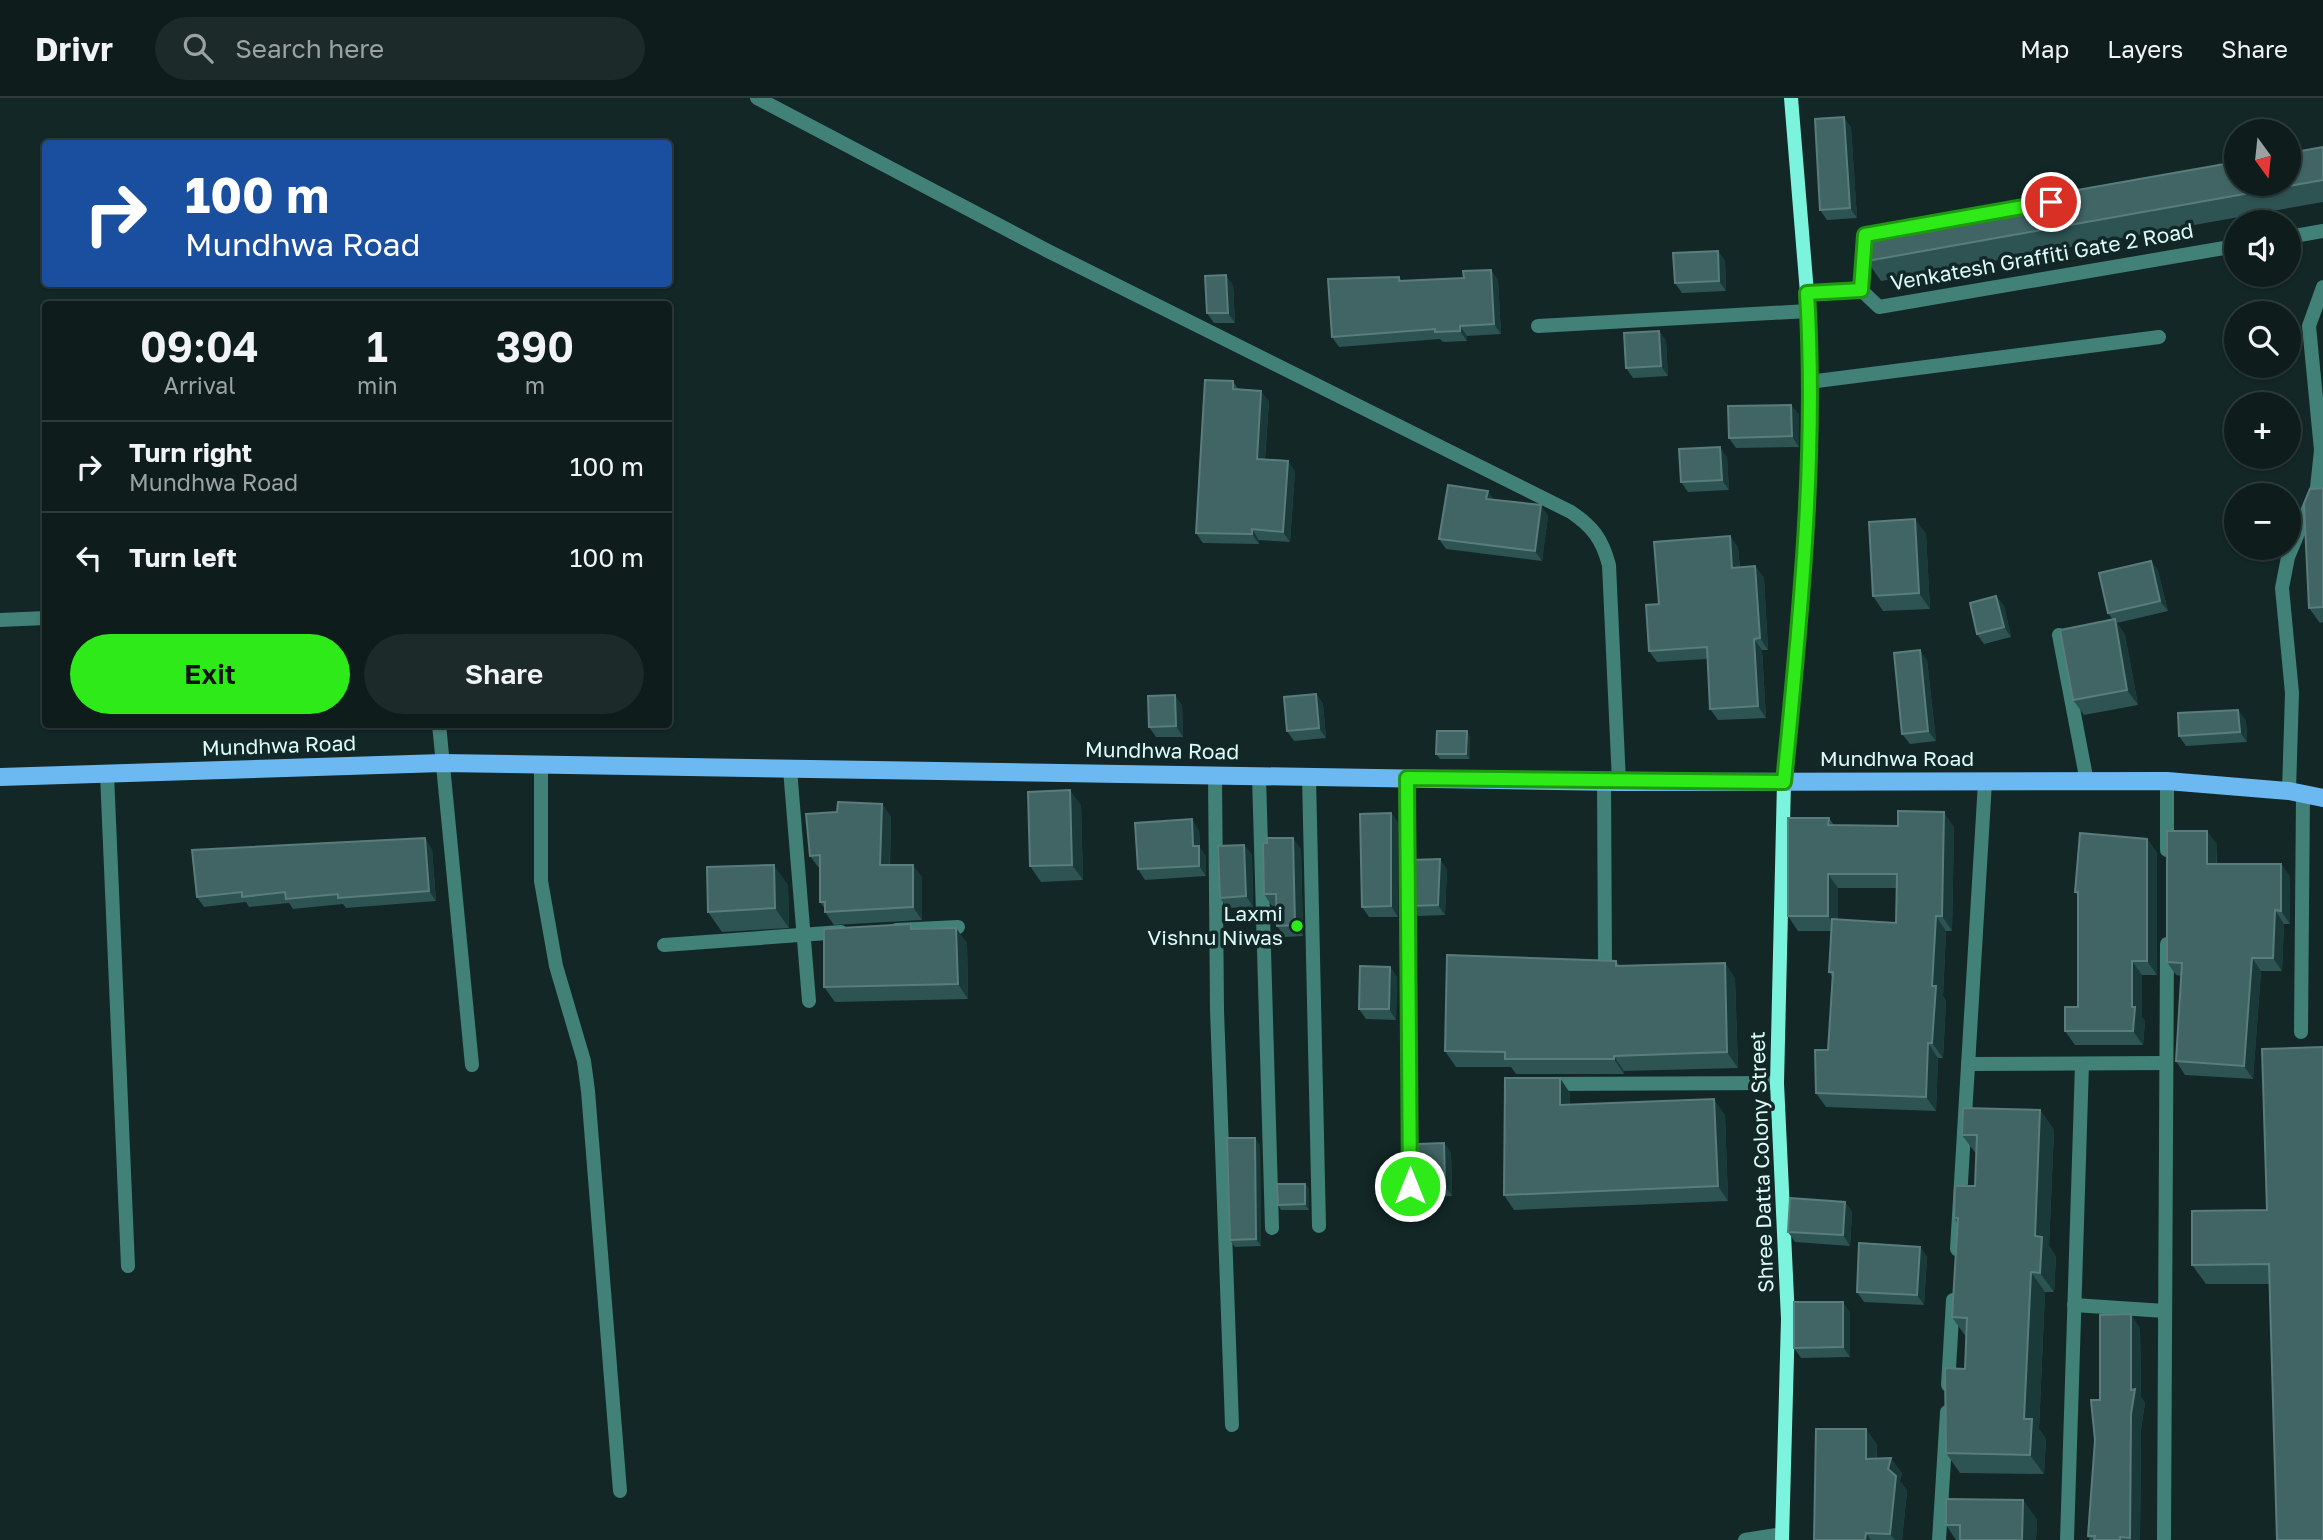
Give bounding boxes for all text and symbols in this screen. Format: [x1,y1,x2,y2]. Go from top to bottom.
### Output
search box [155,17,645,80]
text: Drivr [35,29,113,68]
icon: search [179,29,217,67]
text: Search here [235,33,384,64]
text: Map [2020,34,2069,63]
text: Layers [2107,34,2183,63]
text: Share [2221,34,2288,63]
north arrow [2224,119,2301,196]
map controls [2224,119,2301,560]
text: 100 m [185,165,329,224]
icon: right [70,168,161,259]
pin [2021,172,2081,232]
icon: arrive [2032,183,2070,221]
button: sound [2224,210,2301,287]
street label: Venkatesh Graffiti Gate 2 Road [1888,217,2195,296]
text: Mundhwa Road [185,225,420,263]
button: search [2224,301,2301,378]
text: 09:04 [140,321,259,371]
text: 1 [367,321,388,371]
text: 390 [496,321,574,371]
text: Arrival [164,371,236,399]
text: min [357,371,398,399]
text: m [525,371,545,399]
button: + [2224,392,2301,469]
text: Turn right [129,437,252,468]
icon: right [70,448,108,486]
text: 100 m [570,451,644,482]
text: Mundhwa Road [129,468,298,496]
button: − [2224,483,2301,560]
icon: left [70,539,108,577]
text: Turn left [129,542,237,573]
text: 100 m [570,542,644,573]
button: Exit [70,634,350,714]
button: Share [364,634,644,714]
street label: Mundhwa Road [201,729,357,761]
street label: Mundhwa Road [1085,736,1239,764]
street label: Mundhwa Road [1820,745,1974,771]
place label: Laxmi Vishnu Niwas [1147,900,1283,950]
marker: Laxmi Vishnu Niwas [1289,918,1305,934]
street label: Shree Datta Colony Street [1743,1031,1779,1293]
position arrow [1373,1149,1447,1223]

